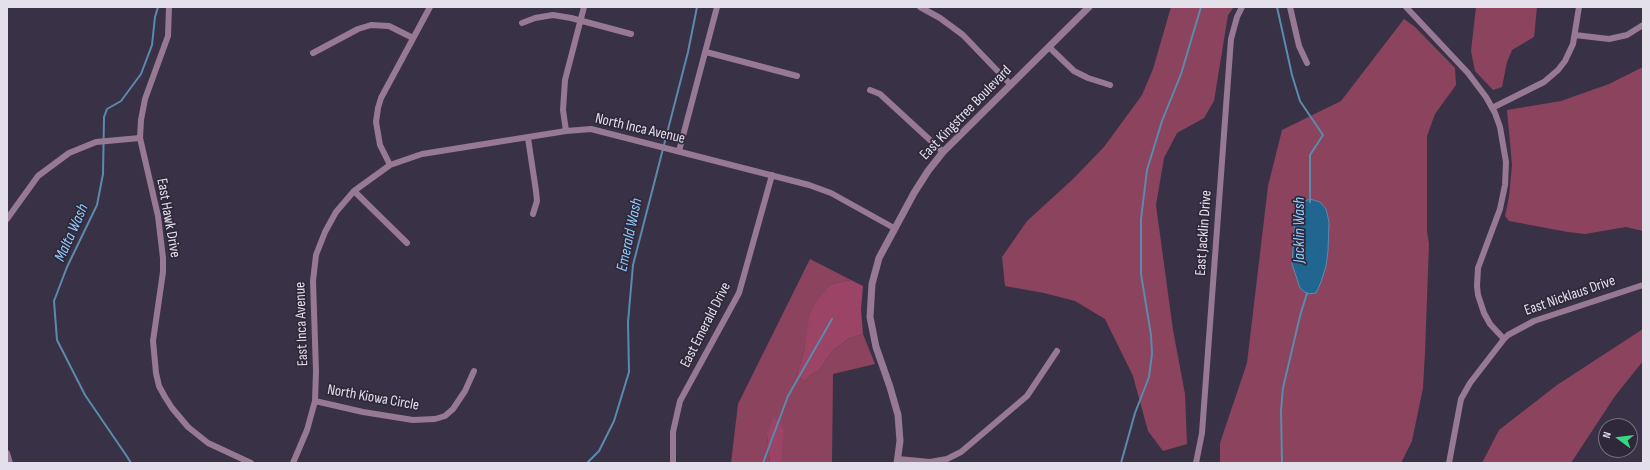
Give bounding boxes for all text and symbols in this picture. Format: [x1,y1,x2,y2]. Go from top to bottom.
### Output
street label: East Kingstree Boulevard [916,62,1016,164]
street label: North Inca Avenue [593,110,687,148]
street label: East Hawk Drive [152,177,184,259]
street label: East Jacklin Drive [1192,190,1216,276]
water label: Emerald Wash [613,197,647,273]
water label: Jacklin Wash [1290,197,1310,263]
water label: Malta Wash [51,201,93,265]
street label: East Nicklaus Drive [1522,272,1618,320]
street label: East Emerald Drive [677,279,735,371]
street label: East Inca Avenue [292,282,312,366]
street label: North Kiowa Circle [326,381,420,415]
north arrow [1598,418,1638,458]
text: N [1600,431,1614,440]

